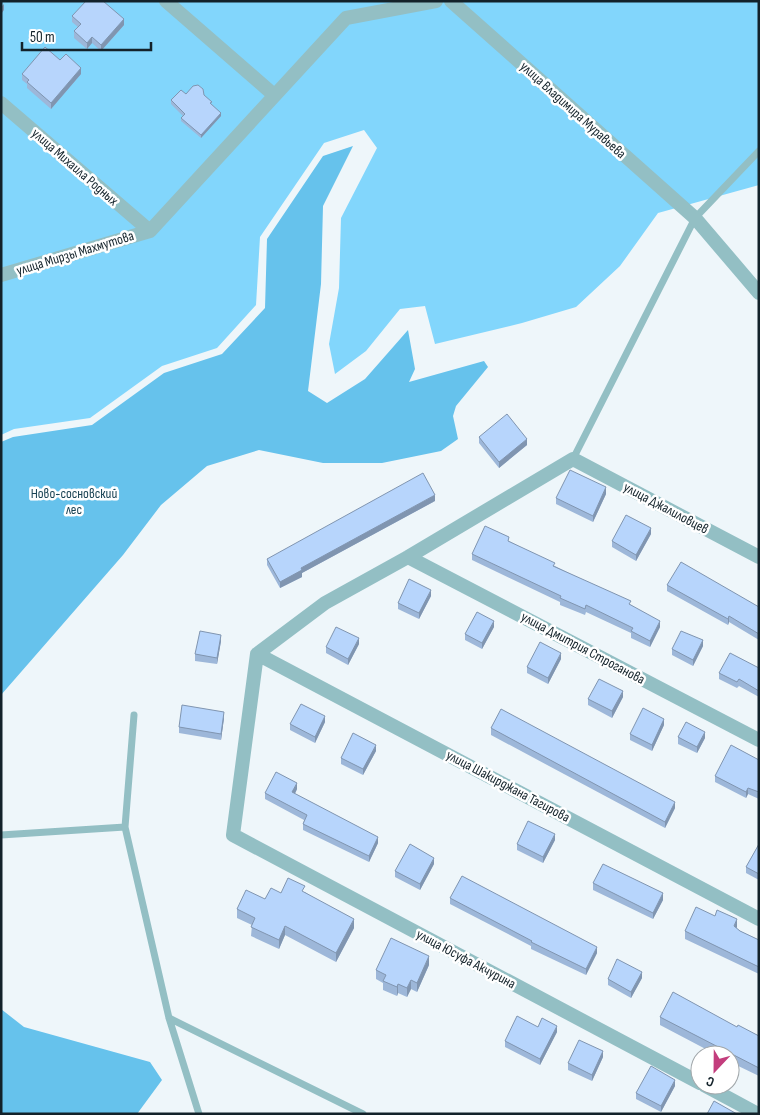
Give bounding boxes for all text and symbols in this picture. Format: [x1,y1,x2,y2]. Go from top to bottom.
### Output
scale bar [22,20,151,52]
text: 50 m [30,28,55,47]
street label: улица Владимира Муравьева [516,58,630,162]
street label: улица Михаила Родных [28,125,122,210]
street label: улица Мирзы Махмутова [14,227,136,279]
street label: улица Джалиловцев [621,478,712,538]
park label: Ново-сосновский лес [31,485,117,518]
street label: улица Дмитрия Строганова [518,608,648,688]
street label: улица Шакирджана Тагирова [443,746,573,826]
street label: улица Юсуфа Акчурина [413,926,519,992]
north arrow [690,1045,740,1095]
text: С [704,1072,717,1091]

